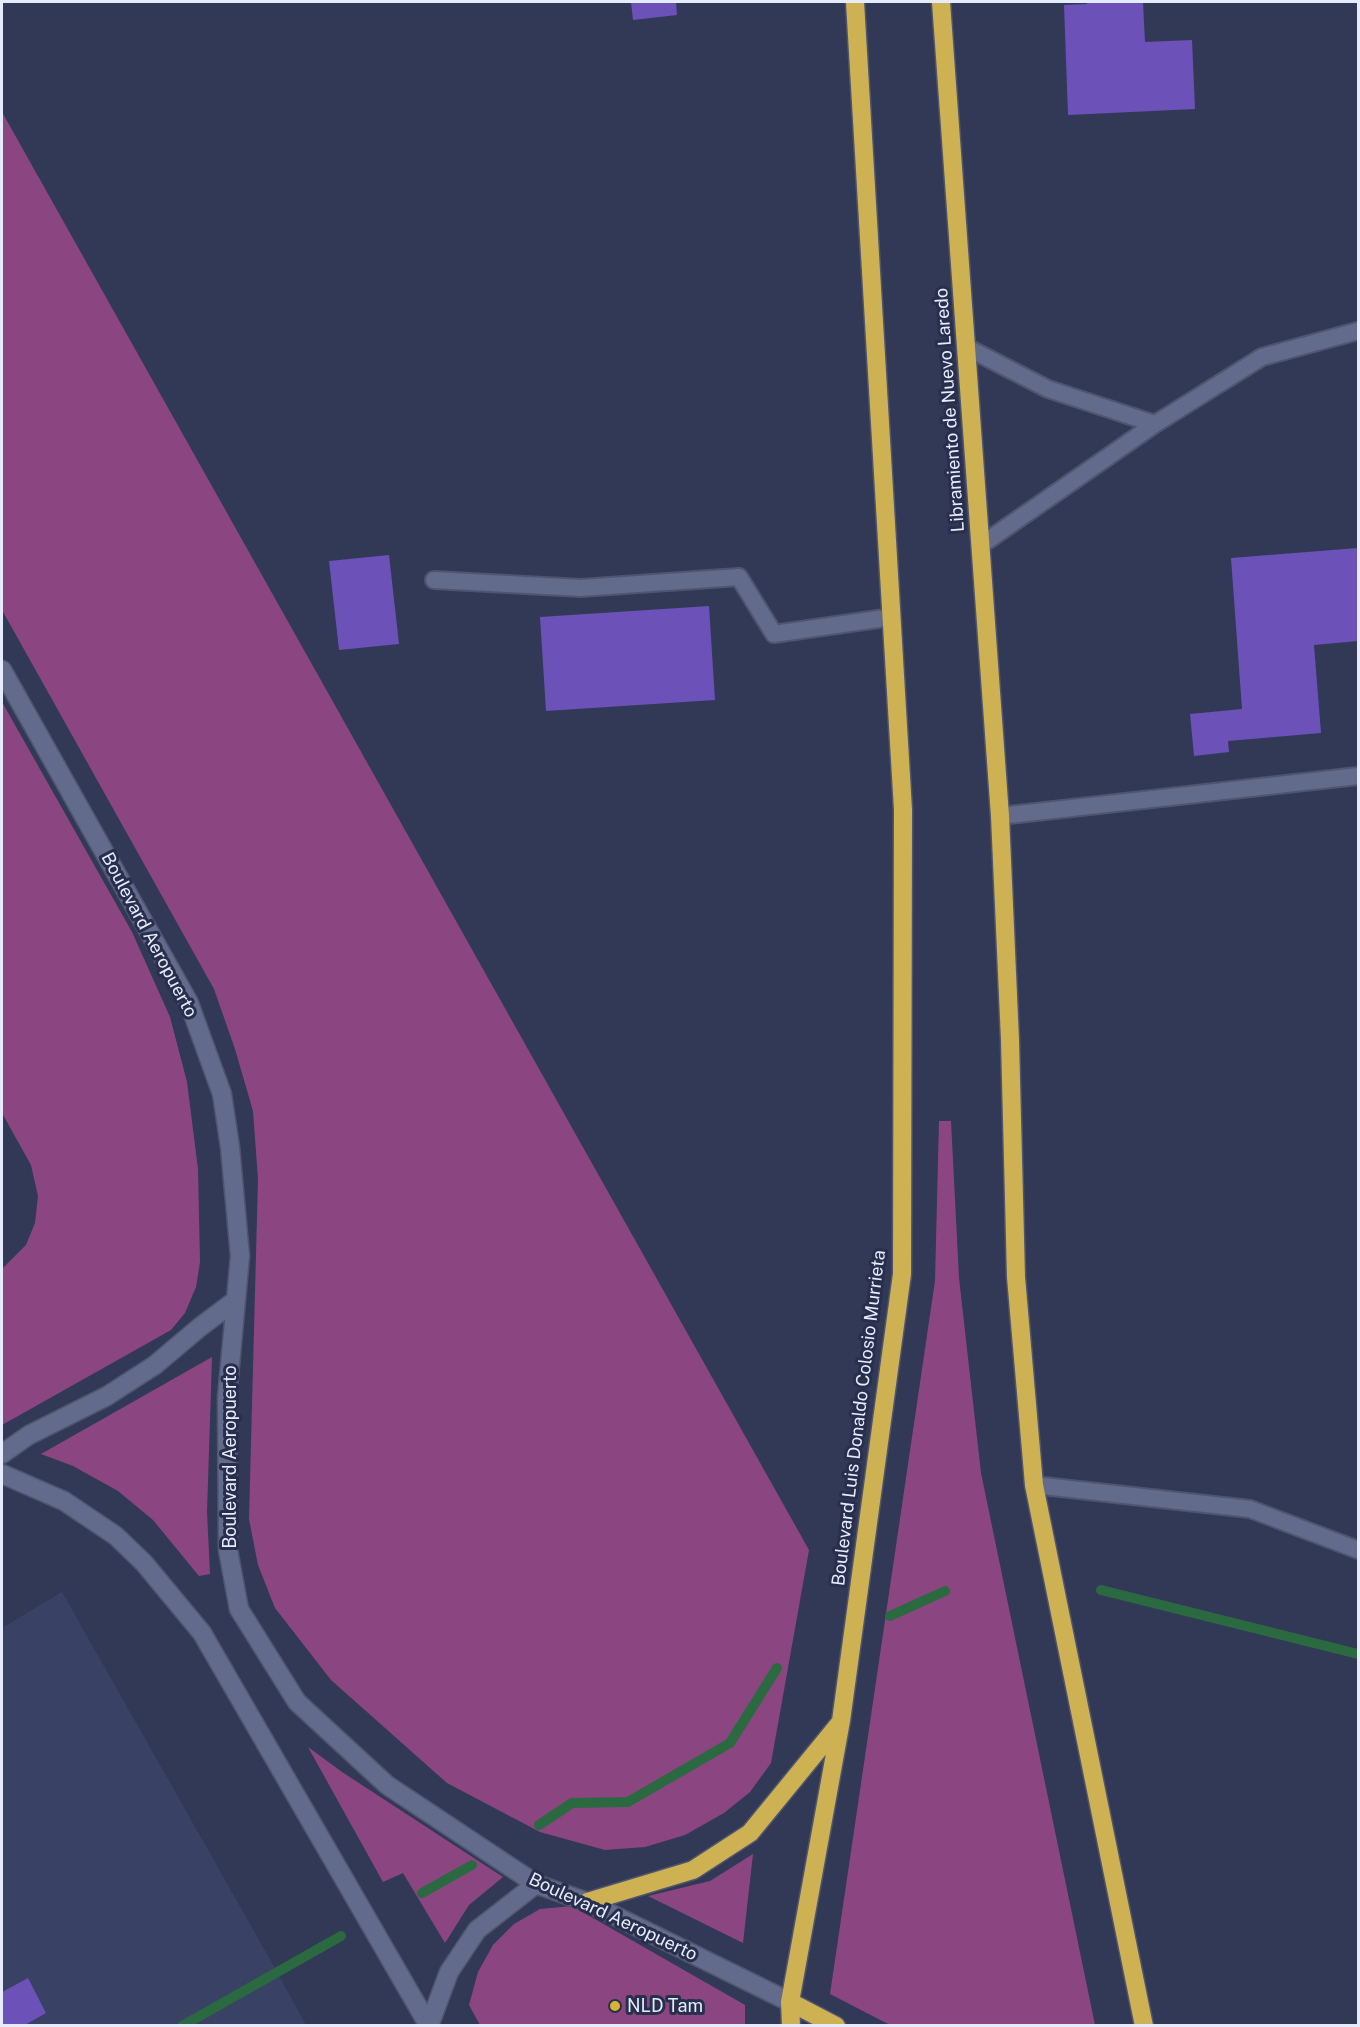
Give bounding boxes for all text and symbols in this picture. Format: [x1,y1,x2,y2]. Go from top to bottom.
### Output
street label: Libramiento de Nuevo Laredo [931,287,969,533]
street label: Boulevard Aeropuerto [96,849,202,1021]
street label: Boulevard Luis Donaldo Colosio Murrieta [828,1249,890,1587]
street label: Boulevard Aeropuerto [219,1365,241,1549]
street label: Boulevard Aeropuerto [525,1868,701,1966]
place label: NLD Tam [627,1995,703,2017]
marker: NLD Tam [608,1999,622,2013]

